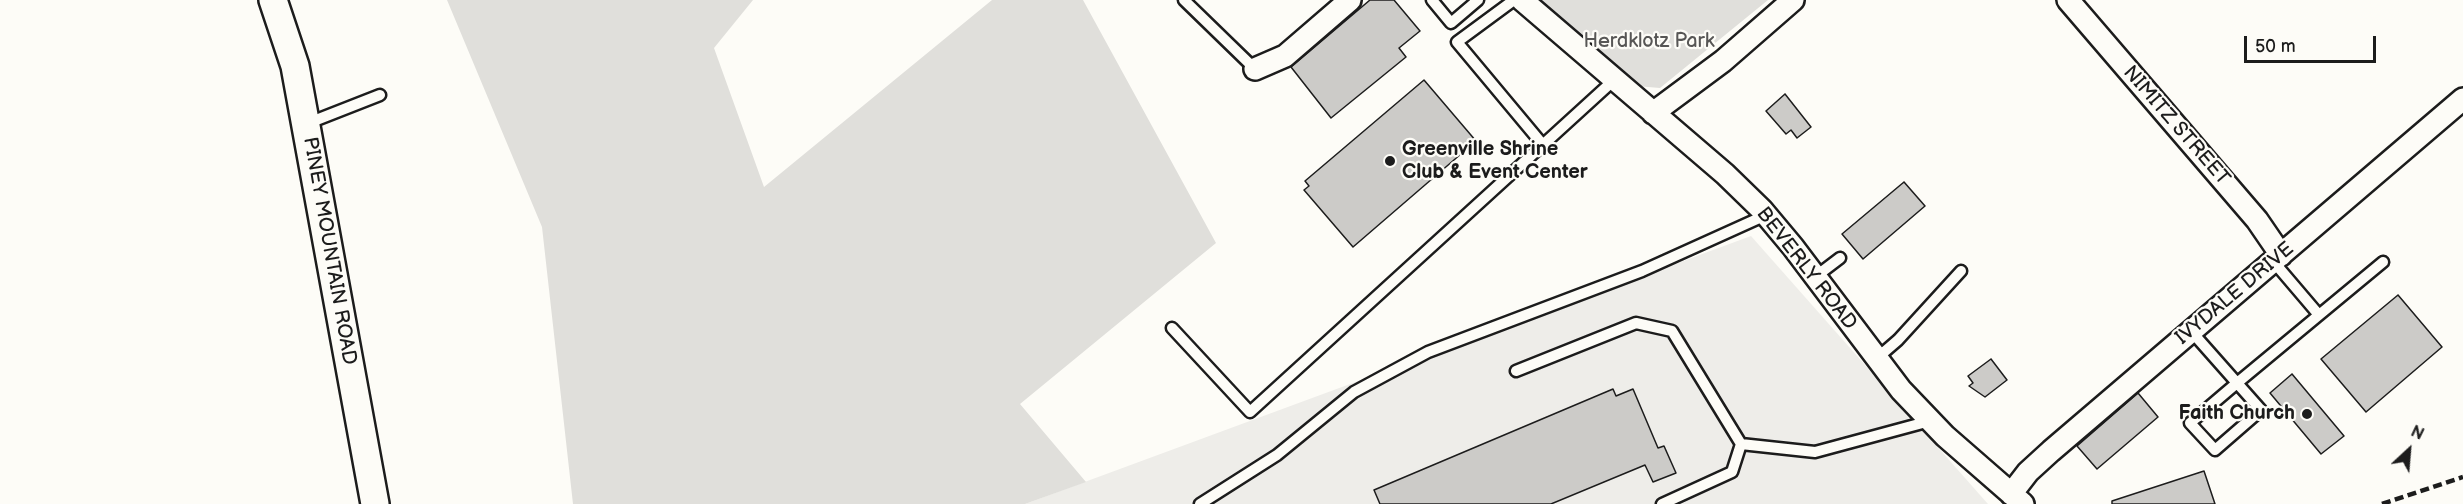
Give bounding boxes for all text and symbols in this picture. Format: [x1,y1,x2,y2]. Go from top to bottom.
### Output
scale bar [2247,24,2379,62]
park label: Herdklotz Park [1583,30,1715,54]
text: 50 m [2255,36,2296,57]
street label: NIMITZ STREET [2117,61,2235,191]
street label: PINEY MOUNTAIN ROAD [297,135,361,367]
place label: Greenville Shrine Club & Event Center [1402,138,1588,185]
marker: Greenville Shrine Club & Event Center [1383,154,1397,168]
street label: BEVERLY ROAD [1751,203,1861,335]
street label: IVYDALE DRIVE [2171,238,2299,350]
place label: Faith Church [2178,402,2295,426]
marker: Faith Church [2300,407,2314,421]
north arrow [2379,420,2439,480]
text: N [2408,422,2427,445]

